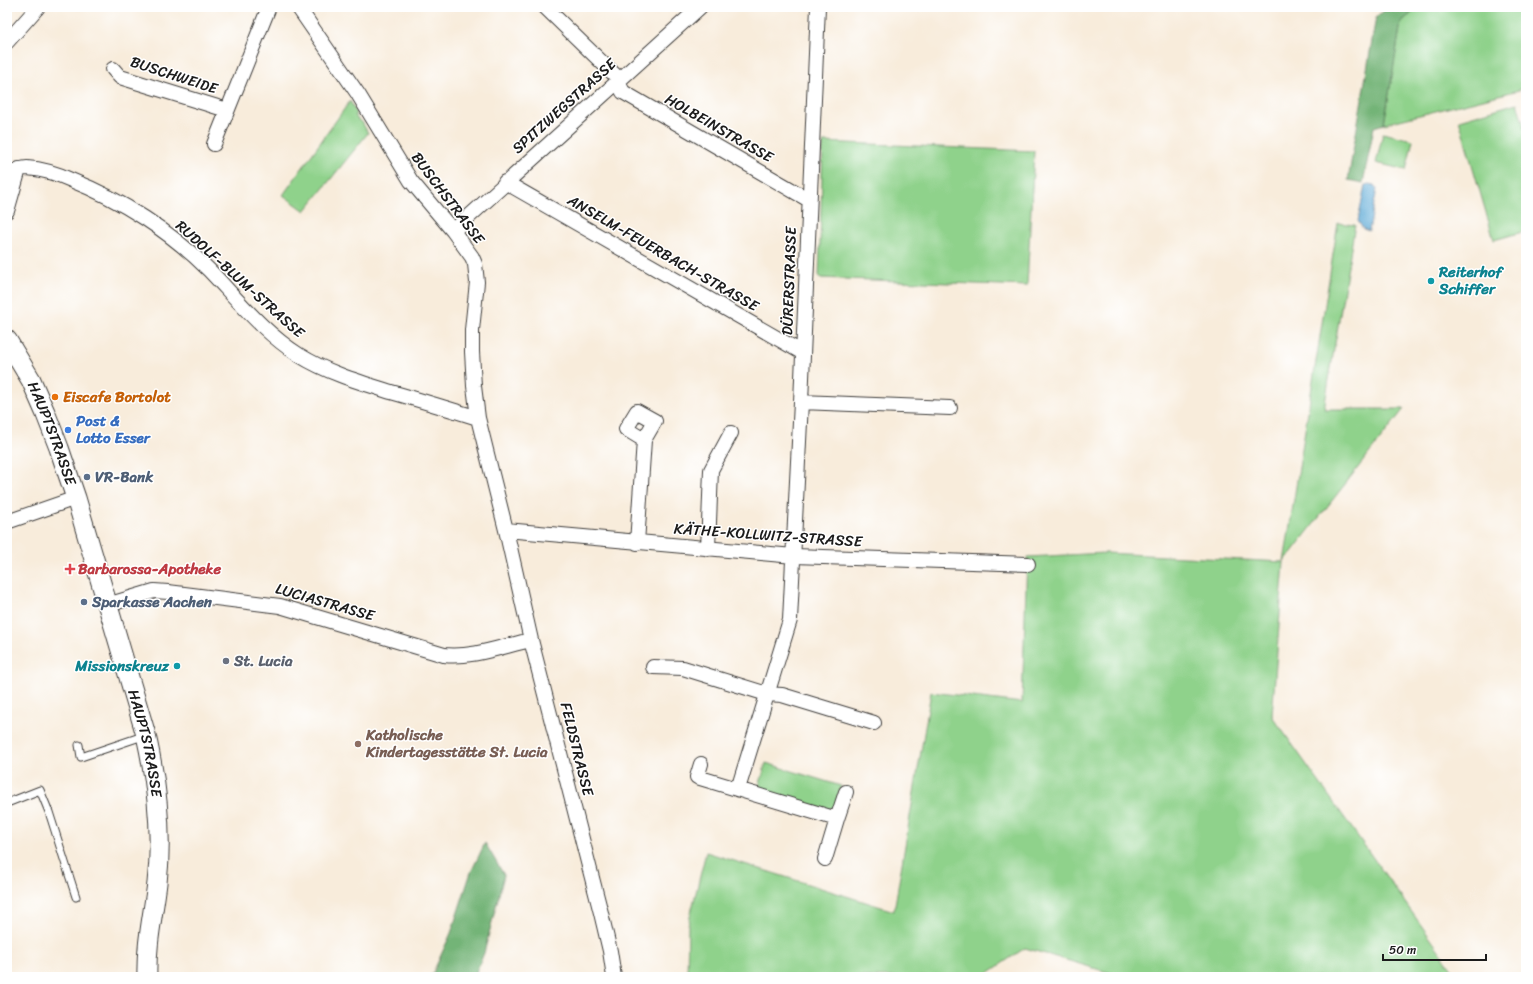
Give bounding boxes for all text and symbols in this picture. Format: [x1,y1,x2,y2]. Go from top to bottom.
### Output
street label: BUSCHWEIDE [127,49,223,102]
street label: SPITZWEGSTRASSE [506,51,623,160]
street label: HOLBEINSTRASSE [660,86,780,171]
street label: BUSCHSTRASSE [405,146,492,251]
street label: ANSELM-FEUERBACH-STRASSE [562,187,765,319]
street label: RUDOLF-BLUM-STRASSE [169,214,312,346]
street label: DÜRERSTRASSE [774,225,804,336]
place label: Reiterhof Schiffer [1438,259,1504,302]
marker: Reiterhof Schiffer [1426,276,1436,286]
street label: HAUPTSTRASSE [20,377,84,490]
place label: Eiscafe Bortolot [63,384,171,410]
marker: Eiscafe Bortolot [50,392,60,402]
place label: Post & Lotto Esser [76,408,152,451]
marker: Post & Lotto Esser [63,425,73,435]
place label: VR-Bank [95,464,154,490]
marker: VR-Bank [82,472,92,482]
street label: KÄTHE-KOLLWITZ-STRASSE [673,515,865,555]
place label: Barbarossa-Apotheke [78,556,222,582]
marker: Barbarossa-Apotheke [65,564,75,574]
street label: LUCIASTRASSE [273,575,379,629]
place label: Sparkasse Aachen [91,589,213,615]
marker: Sparkasse Aachen [79,597,89,607]
place label: St. Lucia [233,648,293,674]
place label: Missionskreuz [74,653,170,679]
marker: St. Lucia [221,656,231,666]
marker: Missionskreuz [172,661,182,671]
street label: HAUPTSTRASSE [120,686,170,800]
street label: FELDSTRASSE [553,699,602,800]
place label: Katholische Kindertagesstätte St. Lucia [365,722,548,765]
marker: Katholische Kindertagesstätte St. Lucia [353,739,363,749]
scale bar [1383,936,1486,962]
text: 50 m [1389,939,1416,961]

